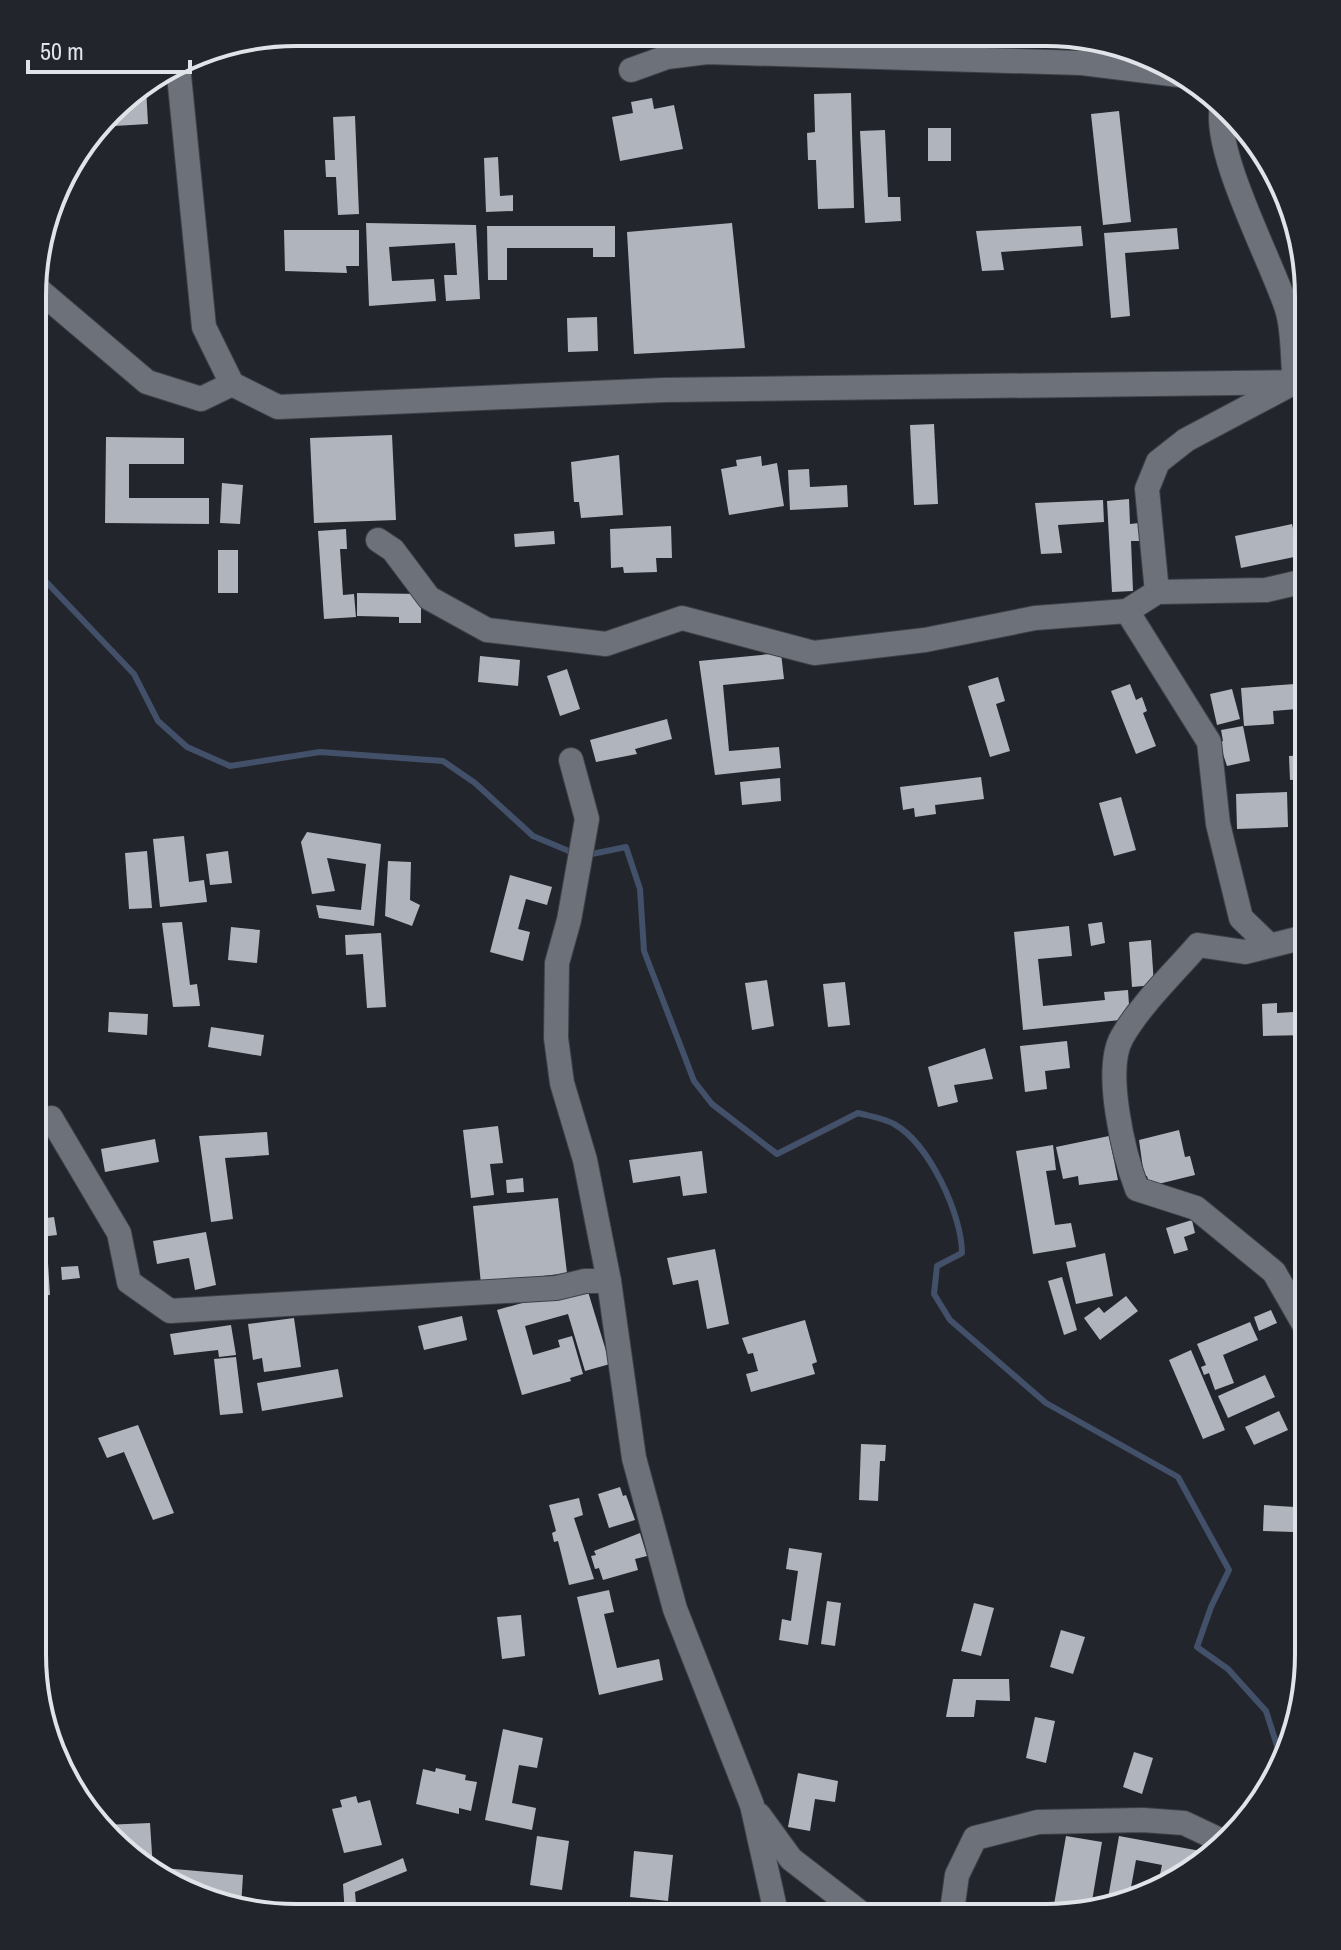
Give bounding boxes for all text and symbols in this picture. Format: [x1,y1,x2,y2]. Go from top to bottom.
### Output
scale bar [28,24,190,74]
text: 50 m [40,35,84,67]

